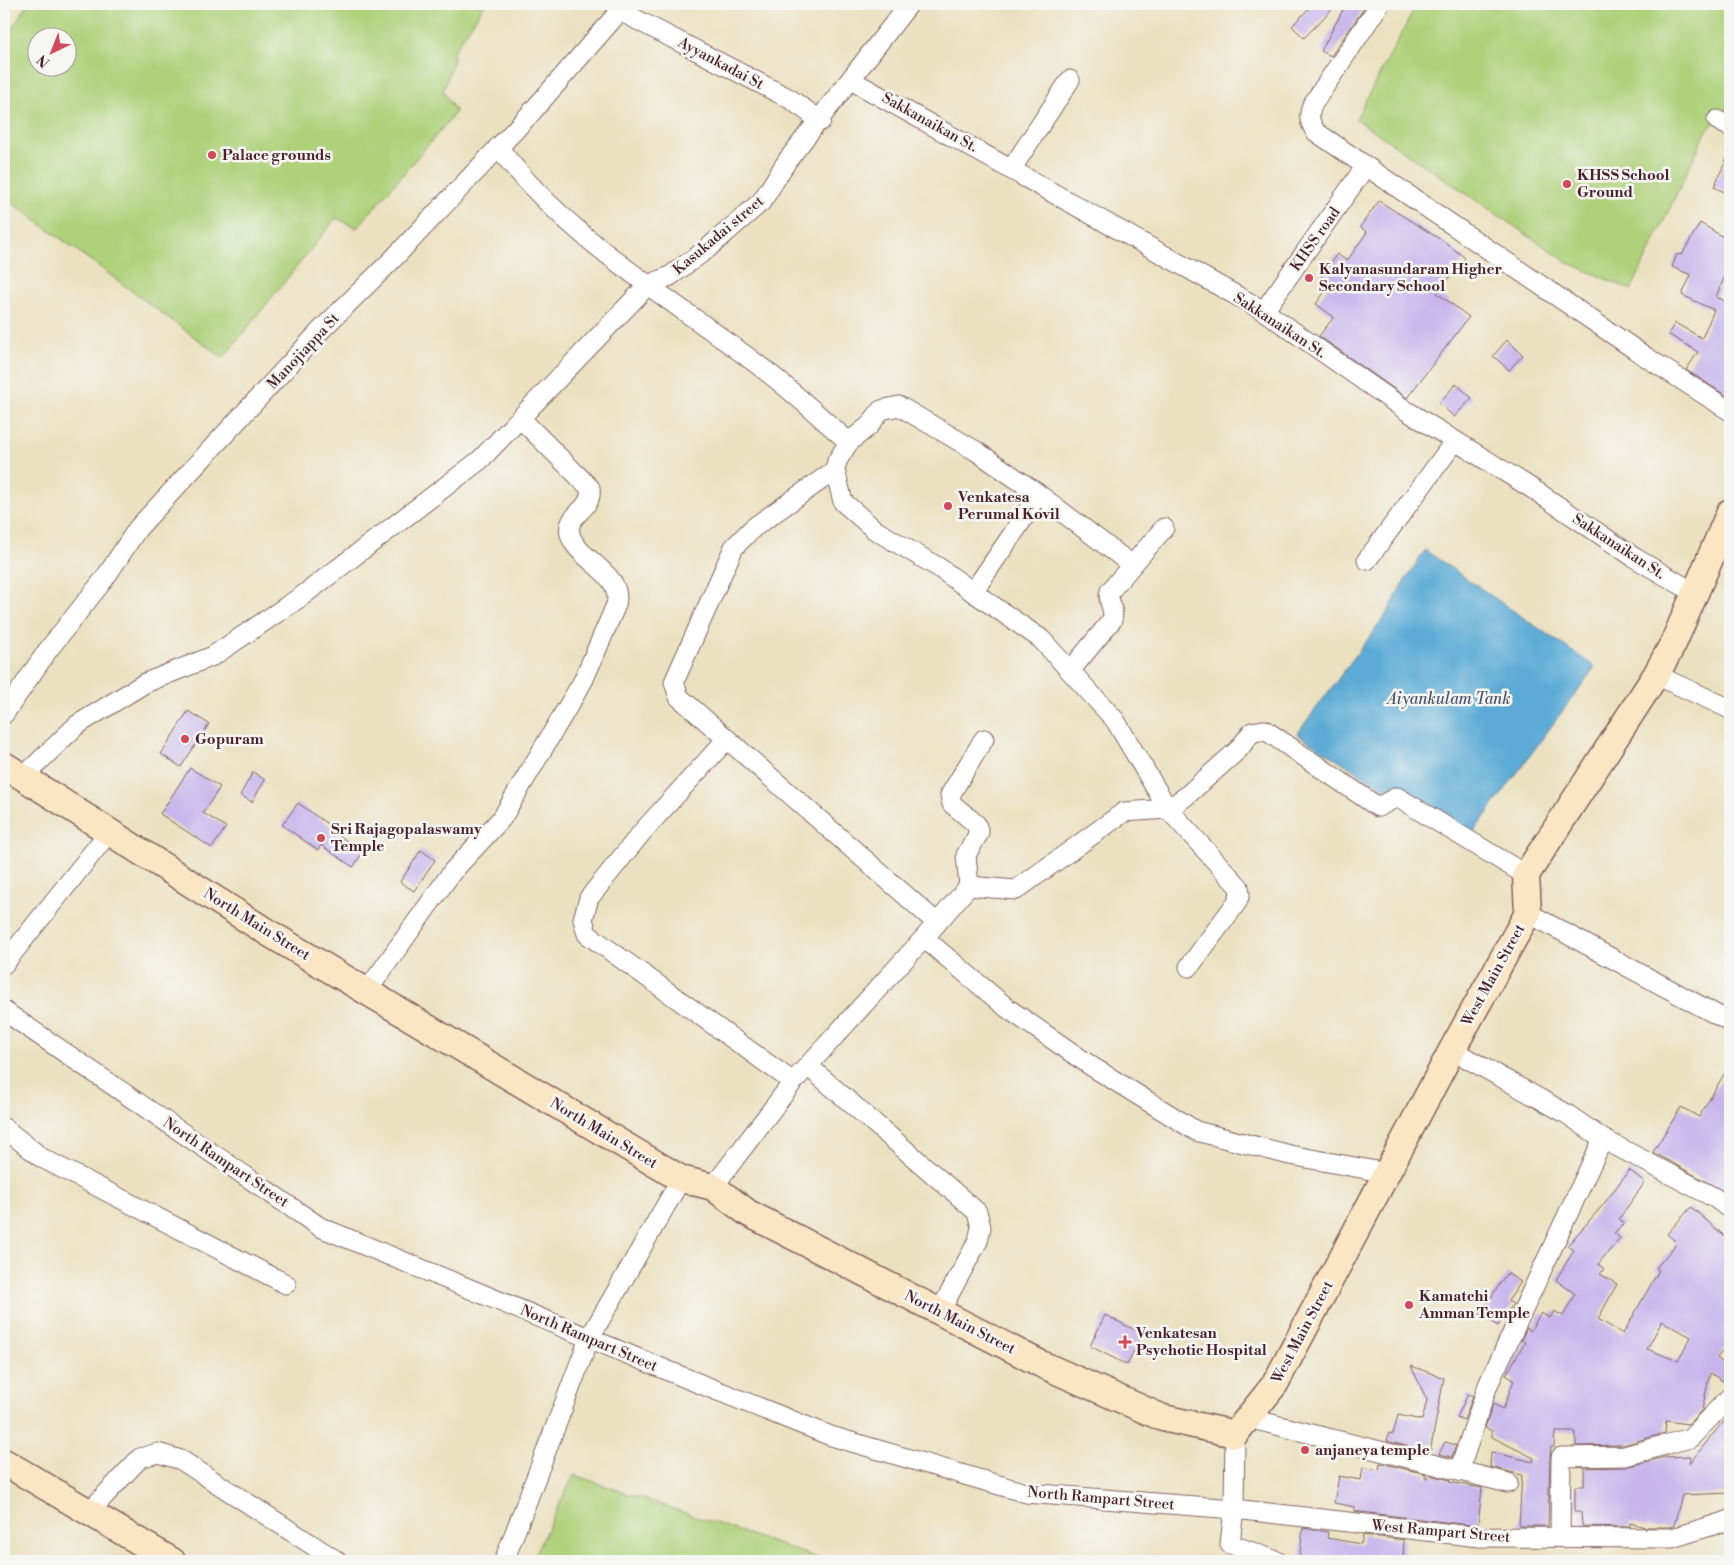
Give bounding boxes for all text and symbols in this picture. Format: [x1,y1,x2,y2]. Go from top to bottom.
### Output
north arrow [28,28,78,78]
street label: Ayyankadai St [674,32,768,94]
text: N [34,50,54,71]
street label: Sakkanaikan St. [879,88,981,157]
place label: Palace grounds [222,146,331,165]
marker: Palace grounds [206,149,218,161]
place label: KHSS School Ground [1577,166,1670,202]
marker: KHSS School Ground [1561,178,1573,190]
street label: Kasukadai street [669,191,768,279]
street label: KHSS road [1286,203,1345,275]
place label: Kalyanasundaram Higher Secondary School [1319,260,1502,296]
marker: Kalyanasundaram Higher Secondary School [1303,272,1315,284]
street label: Sakkanaikan St. [1230,288,1330,362]
street label: Manojiappa St [263,309,344,394]
place label: Venkatesa Perumal Kovil [957,488,1060,524]
marker: Venkatesa Perumal Kovil [942,500,954,512]
street label: Sakkanaikan St. [1569,509,1669,583]
water label: Aiyankulam Tank [1385,689,1511,709]
place label: Gopuram [195,730,264,749]
marker: Gopuram [179,733,191,745]
place label: Sri Rajagopalaswamy Temple [331,820,482,856]
marker: Sri Rajagopalaswamy Temple [315,832,327,844]
street label: North Main Street [200,884,314,965]
street label: West Main Street [1457,920,1530,1031]
street label: North Main Street [546,1094,662,1173]
street label: North Rampart Street [159,1113,293,1212]
street label: West Main Street [1267,1277,1338,1388]
street label: North Main Street [901,1286,1019,1359]
place label: Kamatchi Amman Temple [1418,1287,1530,1323]
marker: Kamatchi Amman Temple [1403,1299,1415,1311]
street label: North Rampart Street [517,1301,661,1376]
place label: Venkatesan Psychotic Hospital [1135,1324,1267,1360]
marker: Venkatesan Psychotic Hospital [1118,1335,1132,1349]
place label: anjaneya temple [1315,1441,1430,1460]
marker: anjaneya temple [1299,1444,1311,1456]
street label: North Rampart Street [1027,1483,1176,1514]
street label: West Rampart Street [1370,1516,1512,1547]

